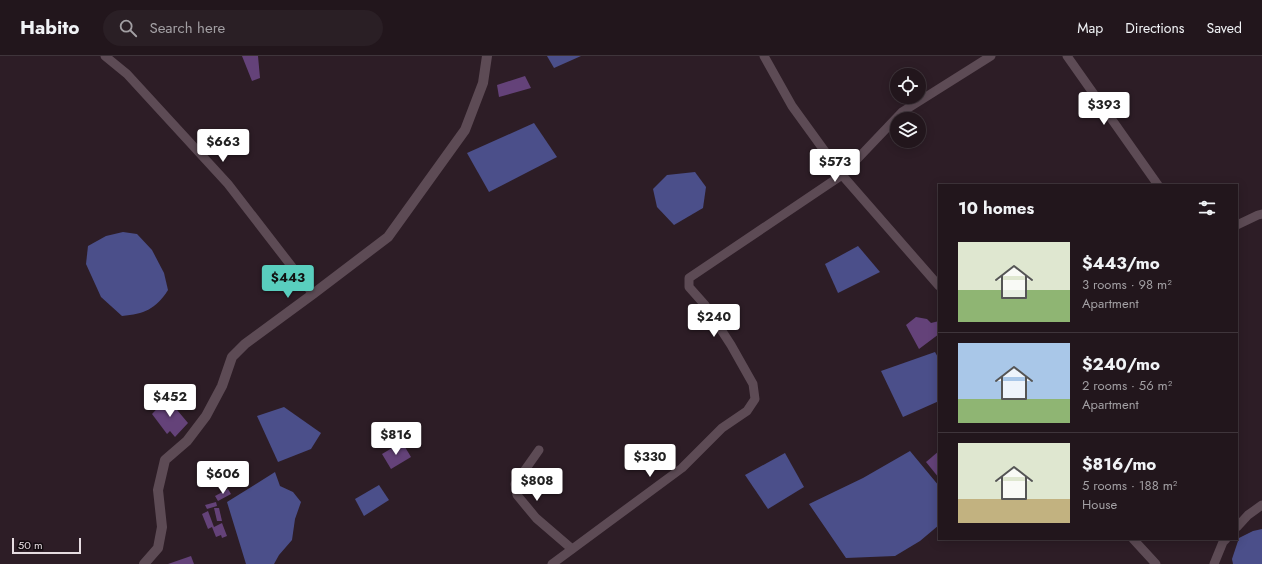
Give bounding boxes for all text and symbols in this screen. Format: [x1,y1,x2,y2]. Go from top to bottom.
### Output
search box [103,10,383,46]
text: Habito [20,14,79,41]
icon: search [117,17,139,39]
text: Search here [149,17,225,39]
text: Map [1077,18,1103,38]
text: Directions [1125,18,1185,38]
text: Saved [1207,18,1242,38]
map controls [890,68,926,148]
button: locate [890,68,926,104]
pin: $393 [1080,92,1128,126]
text: $393 [1088,95,1120,114]
button: layers [890,112,926,148]
pin: $663 [199,129,247,163]
text: $663 [206,132,240,151]
pin: $573 [811,149,859,183]
text: $573 [819,152,851,171]
text: 10 homes [958,196,1034,220]
icon: filters [1196,197,1218,219]
text: $443/mo [1082,251,1160,275]
icon: home [990,258,1038,306]
pin: $443 [264,265,312,299]
text: $443 [271,268,305,287]
text: 3 rooms · 98 m² [1082,275,1172,294]
text: Apartment [1082,294,1139,313]
pin: $240 [690,304,738,338]
text: $240 [697,307,731,326]
text: $240/mo [1082,352,1160,376]
icon: home [990,359,1038,407]
text: 2 rooms · 56 m² [1082,376,1172,395]
pin: $452 [146,384,194,418]
text: $452 [153,387,187,406]
text: Apartment [1082,395,1139,414]
pin: $816 [372,422,420,456]
text: $816 [380,425,412,444]
pin: $330 [626,444,674,478]
text: $330 [634,447,666,466]
text: $816/mo [1082,452,1156,476]
icon: home [990,459,1038,507]
pin: $606 [199,461,247,495]
text: $606 [206,464,240,483]
pin: $808 [513,468,561,502]
text: $808 [521,471,554,490]
text: 5 rooms · 188 m² [1082,476,1177,495]
text: House [1082,495,1117,514]
scale bar [12,536,81,555]
text: 50 m [18,537,43,553]

